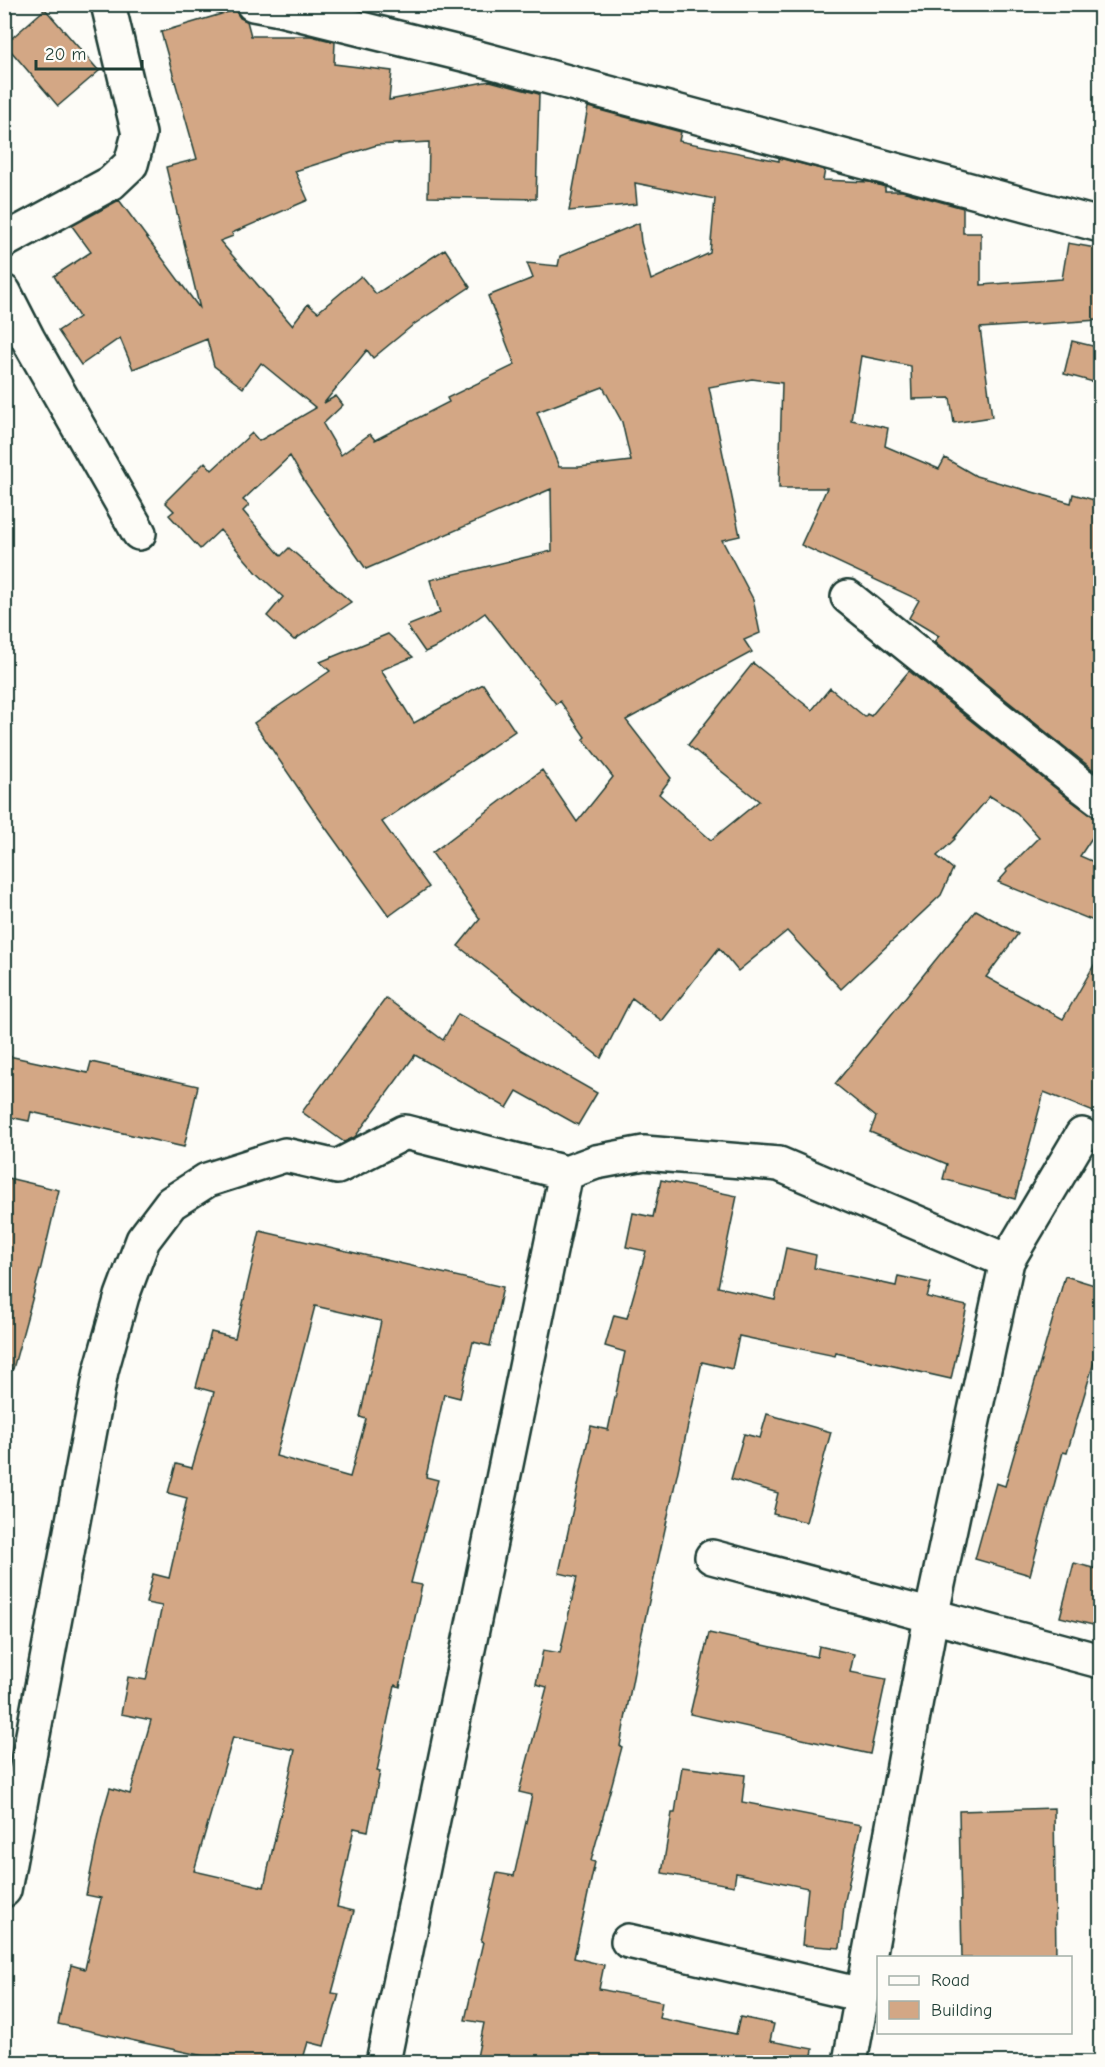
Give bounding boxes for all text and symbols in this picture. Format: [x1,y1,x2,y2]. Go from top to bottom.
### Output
scale bar [36,33,142,71]
text: 20 m [45,44,86,65]
legend [877,1956,1072,2034]
text: Road [931,1970,970,1991]
text: Building [931,2000,993,2021]

